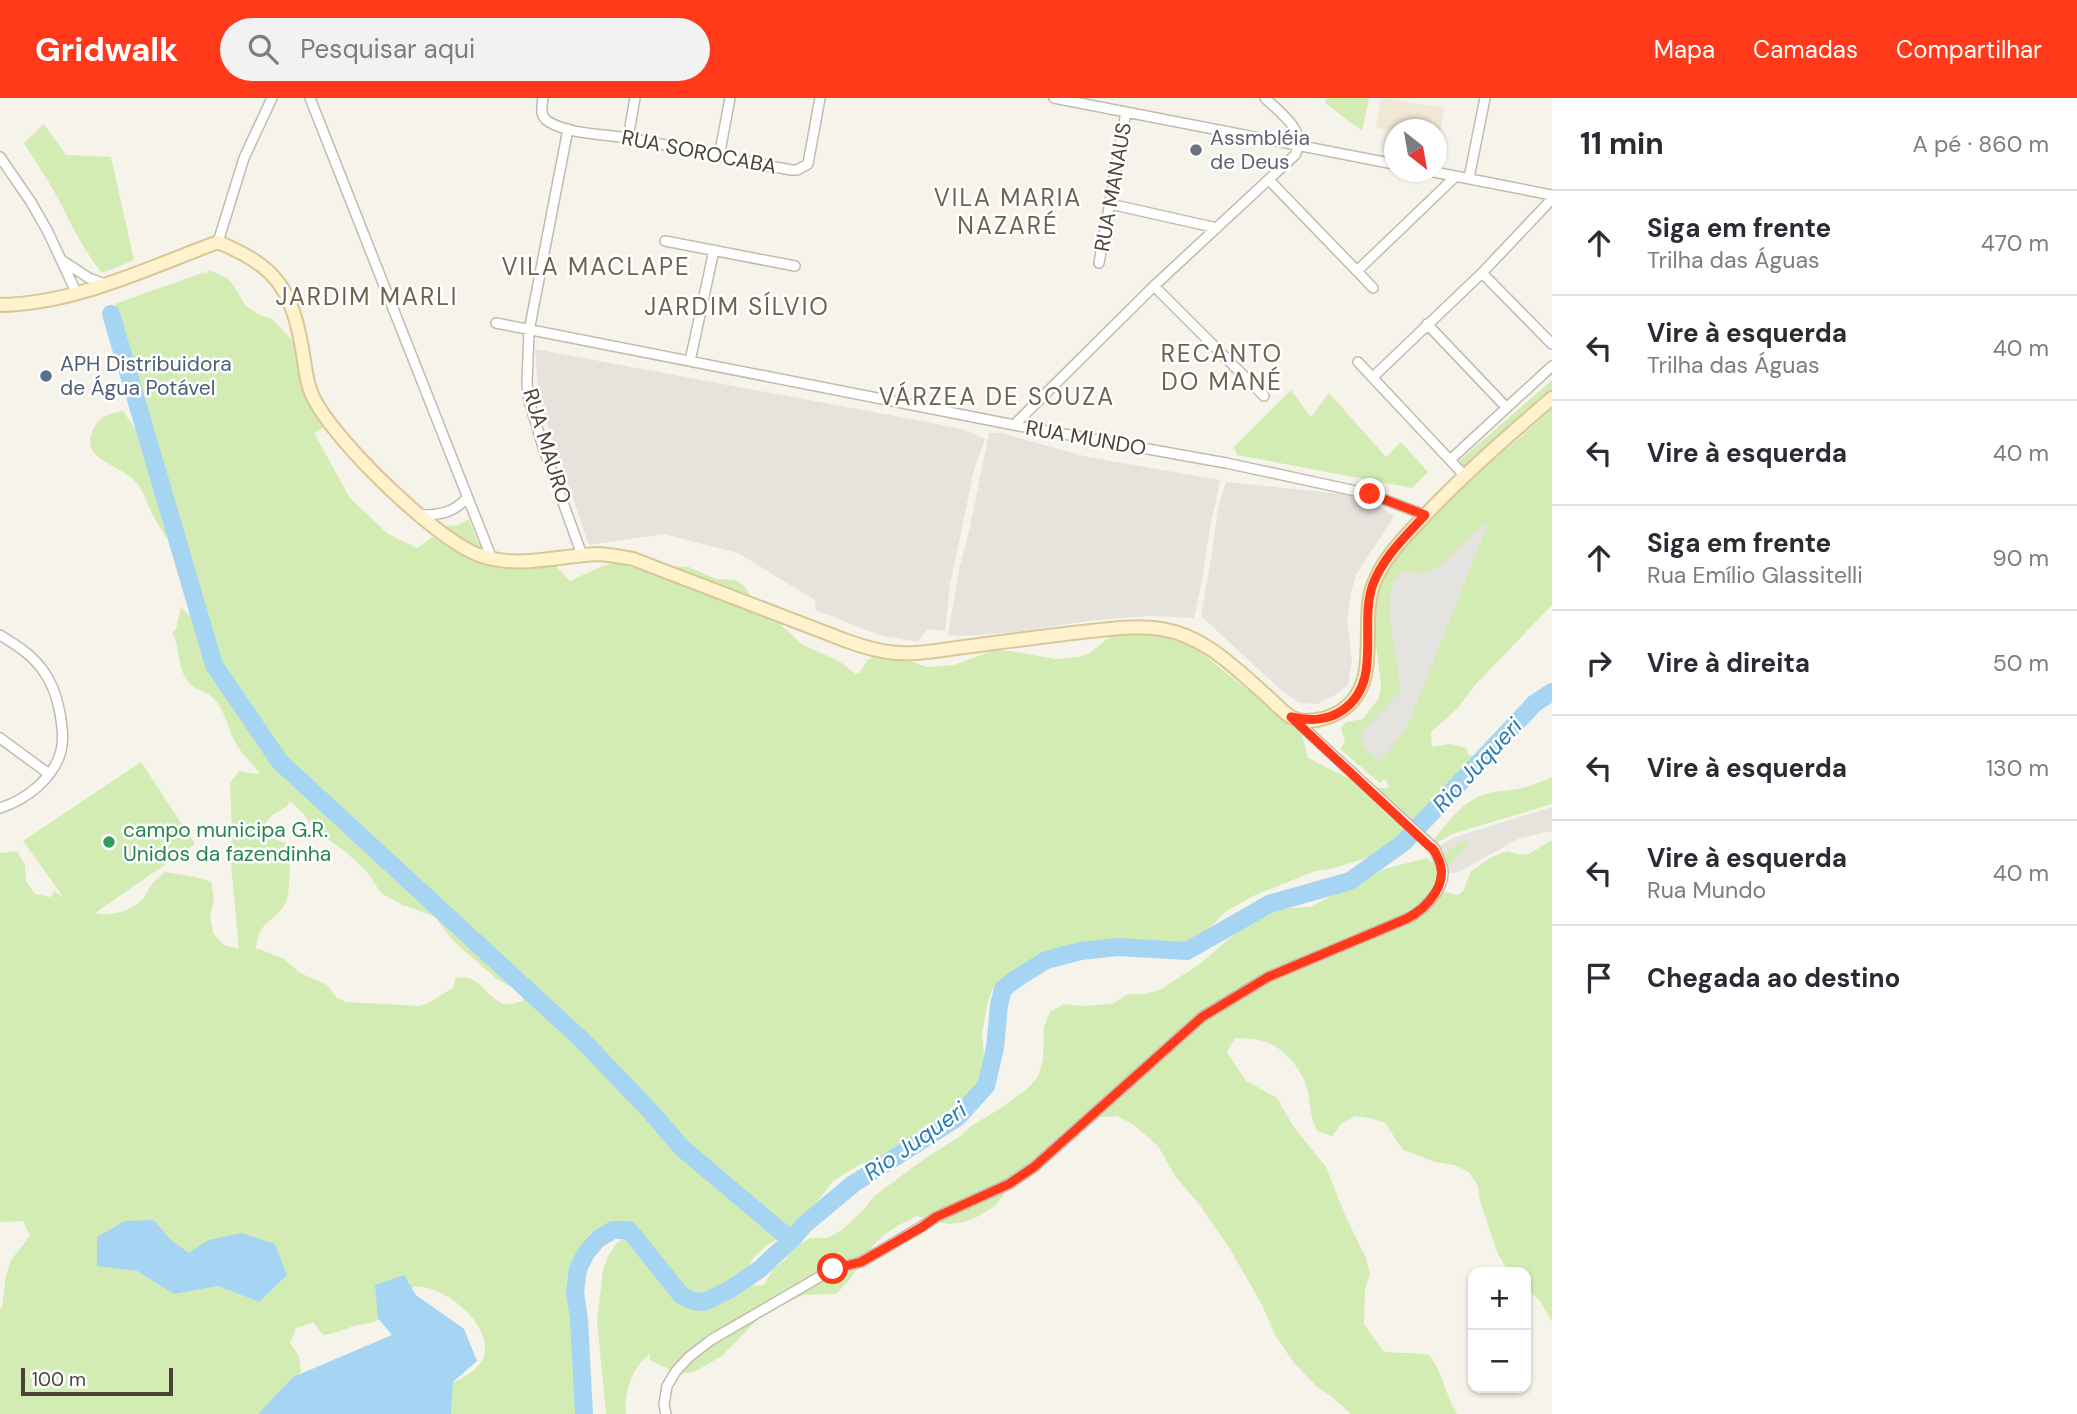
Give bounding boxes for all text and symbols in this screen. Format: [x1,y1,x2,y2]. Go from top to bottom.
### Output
search box [220,18,710,81]
text: Gridwalk [35,28,178,71]
icon: search [244,30,282,68]
text: Pesquisar aqui [300,32,475,66]
text: Mapa [1654,34,1715,65]
text: Camadas [1753,34,1858,65]
text: Compartilhar [1896,34,2042,65]
north arrow [1384,119,1447,182]
street label: RUA MANAUS [1088,120,1138,254]
street label: RUA SOROCABA [619,123,779,181]
place label: Assmbléia de Deus [1210,124,1310,176]
text: 11 min [1580,124,1664,163]
text: A pé · 860 m [1913,129,2049,159]
marker: Assmbléia de Deus [1188,142,1204,158]
district label: VILA MARIA NAZARÉ [934,182,1082,241]
text: Siga em frente [1647,211,1831,245]
icon: ahead [1580,224,1618,262]
text: 470 m [1981,228,2049,258]
text: Trilha das Águas [1647,245,1820,275]
district label: VILA MACLAPE [501,251,691,282]
district label: JARDIM MARLI [276,281,458,312]
district label: JARDIM SÍLVIO [644,291,830,322]
text: Vire à esquerda [1647,316,1847,350]
icon: left [1580,329,1618,367]
text: 40 m [1993,333,2049,363]
district label: RECANTO DO MANÉ [1161,338,1283,397]
place label: APH Distribuidora de Água Potável [60,350,232,402]
text: Trilha das Águas [1647,350,1820,380]
marker: APH Distribuidora de Água Potável [38,368,54,384]
district label: VÁRZEA DE SOUZA [879,381,1115,412]
street label: RUA MAURO [516,385,578,507]
street label: RUA MUNDO [1024,414,1148,462]
icon: left [1580,434,1618,472]
text: Vire à esquerda [1647,436,1847,470]
text: 40 m [1993,438,2049,468]
route end [1354,478,1385,509]
text: Siga em frente [1647,526,1831,560]
icon: ahead [1580,539,1618,577]
text: 90 m [1992,543,2049,573]
text: Rua Emílio Glassitelli [1647,560,1863,590]
icon: right [1580,644,1618,682]
text: Vire à direita [1647,646,1810,680]
text: 50 m [1993,648,2049,678]
water label: Rio Juqueri [1426,711,1529,819]
icon: left [1580,749,1618,787]
text: Vire à esquerda [1647,751,1847,785]
text: 130 m [1986,753,2049,783]
place label: campo municipa G.R. Unidos da fazendinha [123,816,331,868]
marker: campo municipa G.R. Unidos da fazendinha [101,834,117,850]
text: Vire à esquerda [1647,841,1847,875]
icon: left [1580,854,1618,892]
text: 40 m [1993,858,2049,888]
text: Rua Mundo [1647,875,1766,905]
icon: arrive [1580,959,1618,997]
text: Chegada ao destino [1647,961,1900,995]
water label: Rio Juqueri [858,1094,973,1187]
route start [817,1253,848,1284]
map controls [1468,1267,1531,1393]
button: + [1468,1267,1531,1330]
button: − [1468,1330,1531,1393]
scale bar [21,1365,173,1397]
text: 100 m [32,1367,86,1392]

